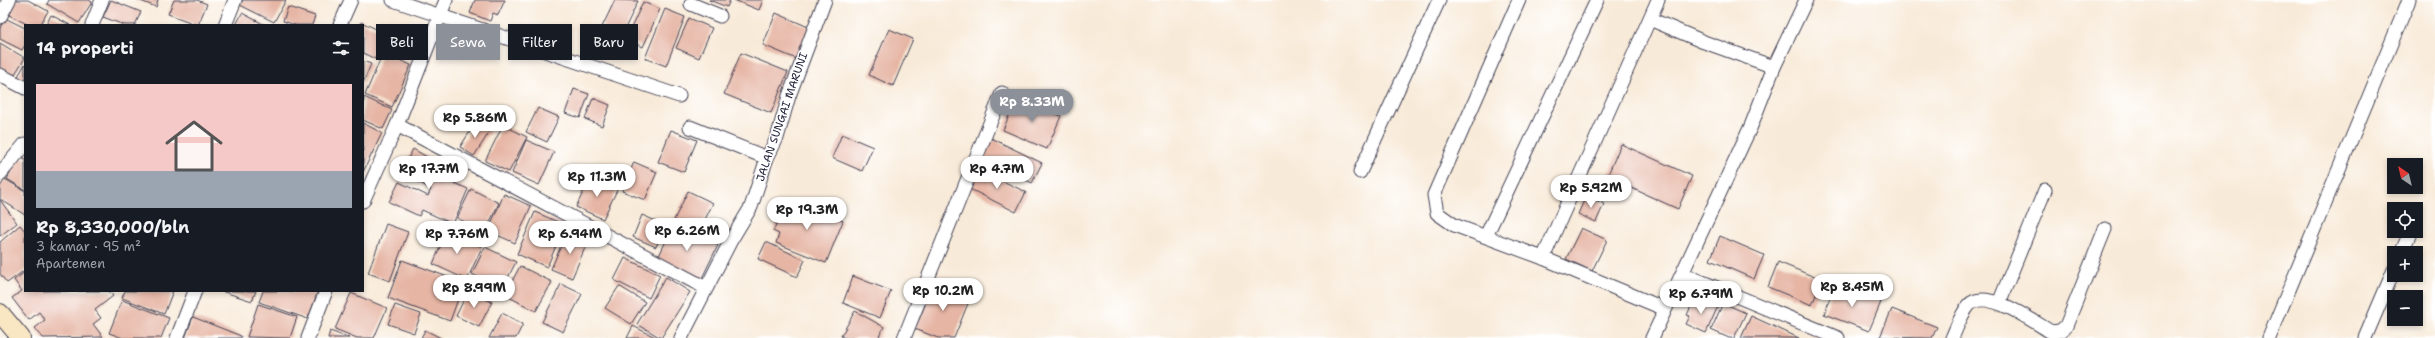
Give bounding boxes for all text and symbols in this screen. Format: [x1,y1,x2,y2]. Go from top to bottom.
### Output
chip: Beli [376,24,428,60]
chip: Sewa [436,24,500,60]
chip: Filter [508,24,572,60]
chip: Baru [580,24,638,60]
text: 14 properti [36,37,134,59]
icon: filters [330,37,352,59]
street label: JALAN SUNGAI MARUNI [753,50,811,184]
pin: Rp 8.33M [991,89,1073,123]
text: Rp 8.33M [999,93,1065,110]
pin: Rp 5.86M [434,105,516,139]
text: Rp 5.86M [443,109,507,126]
icon: home [158,110,230,182]
pin: Rp 17.7M [388,156,470,190]
pin: Rp 4.7M [960,156,1034,190]
north arrow [2387,158,2423,194]
map controls [2387,158,2423,326]
text: Rp 17.7M [399,160,459,177]
text: Rp 4.7M [970,160,1024,177]
pin: Rp 11.3M [556,164,638,198]
text: Rp 11.3M [568,168,626,185]
pin: Rp 5.92M [1550,175,1632,209]
text: Rp 5.92M [1560,179,1622,196]
pin: Rp 19.3M [766,197,848,231]
text: Rp 19.3M [776,201,838,218]
button: locate [2387,202,2423,238]
text: Rp 8,330,000/bln [36,216,189,238]
pin: Rp 6.26M [646,218,728,252]
pin: Rp 7.76M [416,221,498,255]
pin: Rp 6.94M [529,221,611,255]
text: Rp 6.26M [654,222,720,239]
text: Rp 7.76M [425,225,489,242]
text: Rp 6.94M [538,225,602,242]
text: 3 kamar · 95 m² [36,238,141,255]
button: + [2387,246,2423,282]
text: Apartemen [36,255,105,272]
pin: Rp 8.45M [1811,274,1893,308]
pin: Rp 8.99M [433,275,515,309]
pin: Rp 10.2M [902,278,984,312]
text: Rp 8.45M [1820,278,1884,295]
text: Rp 8.99M [442,279,506,296]
pin: Rp 6.79M [1660,281,1742,315]
text: Rp 10.2M [912,282,974,299]
text: Rp 6.79M [1669,285,1733,302]
button: − [2387,290,2423,326]

